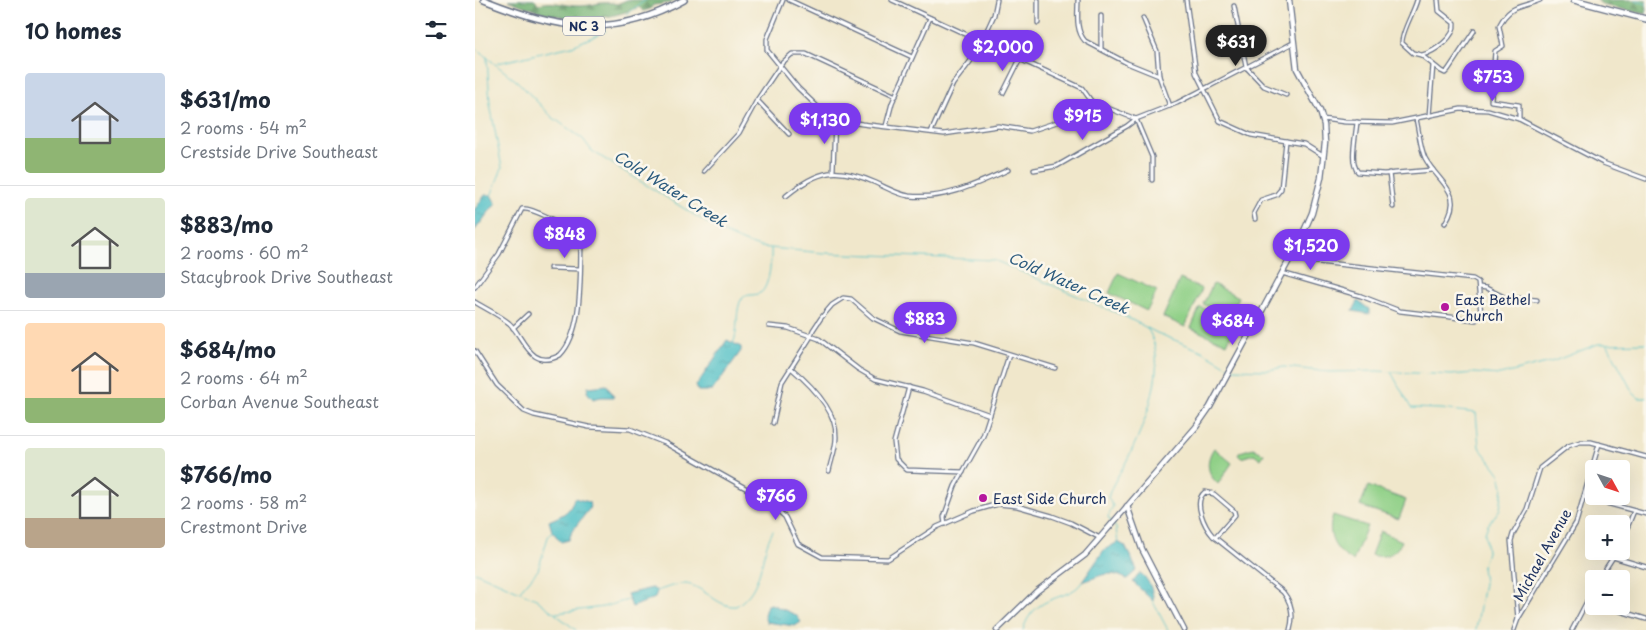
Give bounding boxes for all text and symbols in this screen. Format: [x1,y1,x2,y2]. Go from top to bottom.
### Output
text: 10 homes [25,14,122,46]
icon: filters [422,16,450,44]
road number: NC 3 [563,16,605,36]
pin: $631 [1206,24,1266,67]
text: $631 [1217,29,1255,53]
pin: $2,000 [962,30,1044,72]
text: $2,000 [973,34,1033,58]
pin: $753 [1463,59,1523,102]
text: $753 [1473,64,1513,88]
text: $631/mo [180,83,271,115]
icon: home [65,93,125,153]
pin: $915 [1053,98,1113,141]
pin: $1,130 [784,102,866,145]
text: $915 [1064,103,1102,127]
text: $1,130 [800,107,850,131]
text: 2 rooms · 54 m² [180,115,307,139]
text: Crestside Drive Southeast [180,139,378,163]
water label: Cold Water Creek [610,144,733,233]
text: $883/mo [180,208,273,240]
pin: $848 [535,216,595,259]
icon: home [65,218,125,278]
text: $848 [544,221,586,245]
pin: $1,520 [1270,228,1352,271]
text: $1,520 [1284,233,1338,257]
text: 2 rooms · 60 m² [180,240,309,264]
water label: Cold Water Creek [1005,245,1134,319]
text: Stacybrook Drive Southeast [180,264,393,288]
place label: East Bethel Church [1455,289,1531,326]
marker: East Bethel Church [1439,301,1451,313]
pin: $883 [895,302,955,344]
pin: $684 [1203,304,1263,346]
text: $883 [905,306,945,330]
text: $684 [1212,308,1254,332]
text: $684/mo [180,333,276,365]
icon: home [65,343,125,403]
text: 2 rooms · 64 m² [180,365,308,389]
text: Corban Avenue Southeast [180,389,379,413]
text: $766/mo [180,458,272,490]
north arrow [1585,460,1630,505]
map controls [1585,460,1630,615]
icon: home [65,468,125,528]
pin: $766 [746,478,806,521]
text: $766 [756,483,796,507]
place label: East Side Church [993,488,1107,509]
text: 2 rooms · 58 m² [180,490,307,514]
marker: East Side Church [977,492,989,504]
street label: Michael Avenue [1508,504,1576,605]
text: Crestmont Drive [180,514,307,538]
button: + [1585,515,1630,560]
button: − [1585,570,1630,615]

